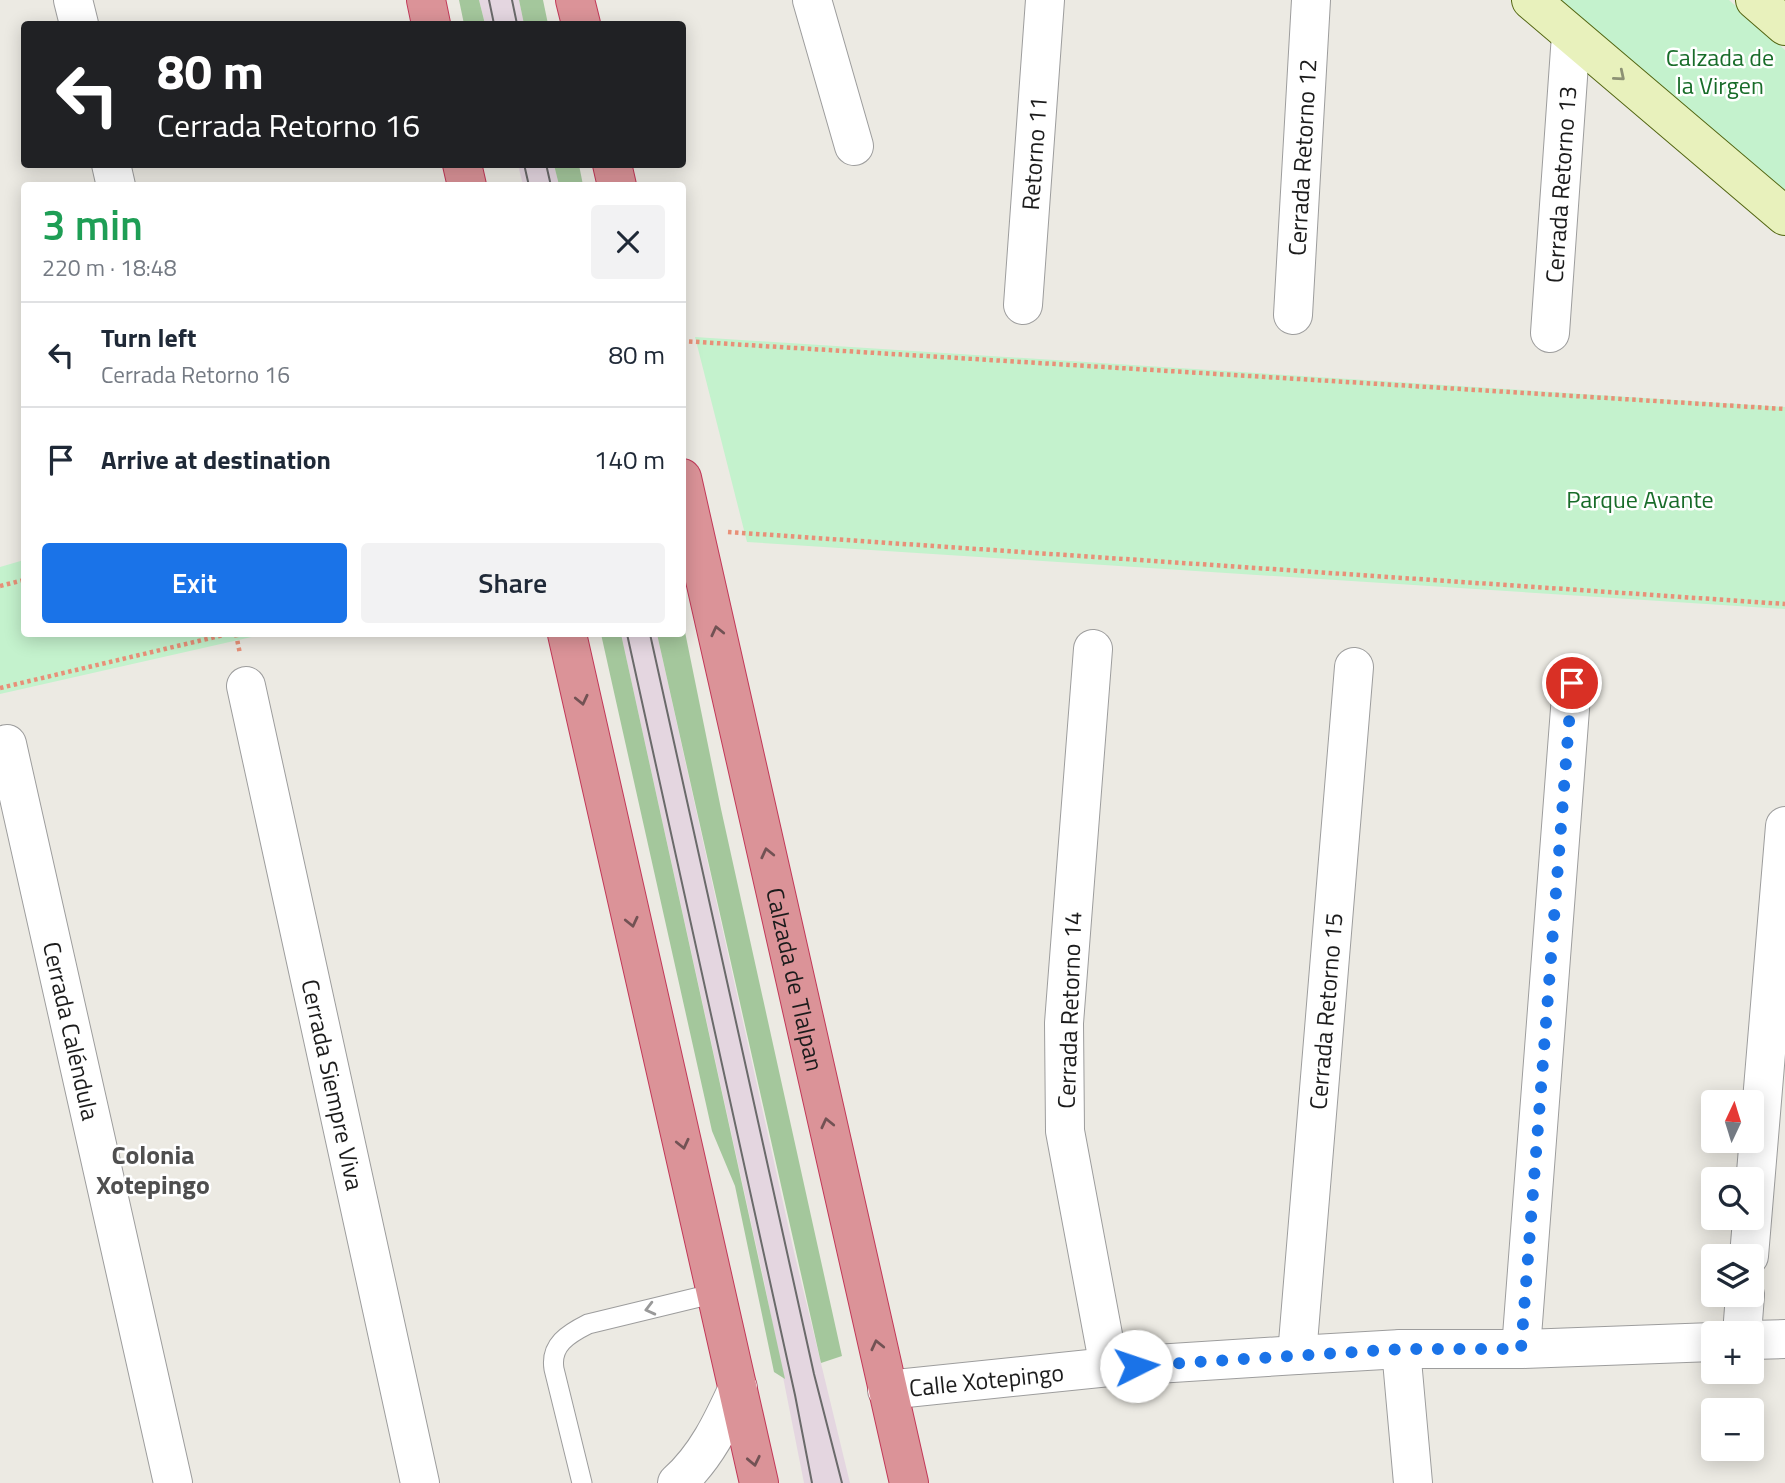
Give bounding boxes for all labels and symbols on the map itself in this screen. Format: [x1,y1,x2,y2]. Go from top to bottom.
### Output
park label: Calzada de la Virgen [1666,39,1774,103]
street label: Cerrada Retorno 12 [1278,58,1326,257]
one-way arrow [1612,68,1625,80]
street label: Cerrada Retorno 13 [1536,85,1585,284]
street label: Retorno 11 [1012,95,1056,211]
park label: Parque Avante [1566,481,1714,517]
one-way arrow [710,625,725,637]
pin [1542,653,1602,713]
one-way arrow [574,694,588,706]
one-way arrow [760,847,775,859]
street label: Calzada de Tlalpan [757,884,833,1075]
street label: Cerrada Retorno 14 [1048,911,1090,1109]
street label: Cerrada Retorno 15 [1299,911,1352,1111]
one-way arrow [624,916,639,928]
street label: Cerrada Caléndula [34,938,109,1124]
street label: Cerrada Siempre Viva [293,976,374,1193]
north arrow [1701,1090,1764,1153]
one-way arrow [821,1117,835,1129]
district label: Colonia Xotepingo [96,1135,210,1204]
one-way arrow [674,1138,689,1150]
one-way arrow [644,1301,656,1315]
position arrow [1099,1329,1173,1403]
one-way arrow [870,1339,885,1351]
street label: Calle Xotepingo [907,1354,1066,1406]
one-way arrow [746,1455,760,1467]

